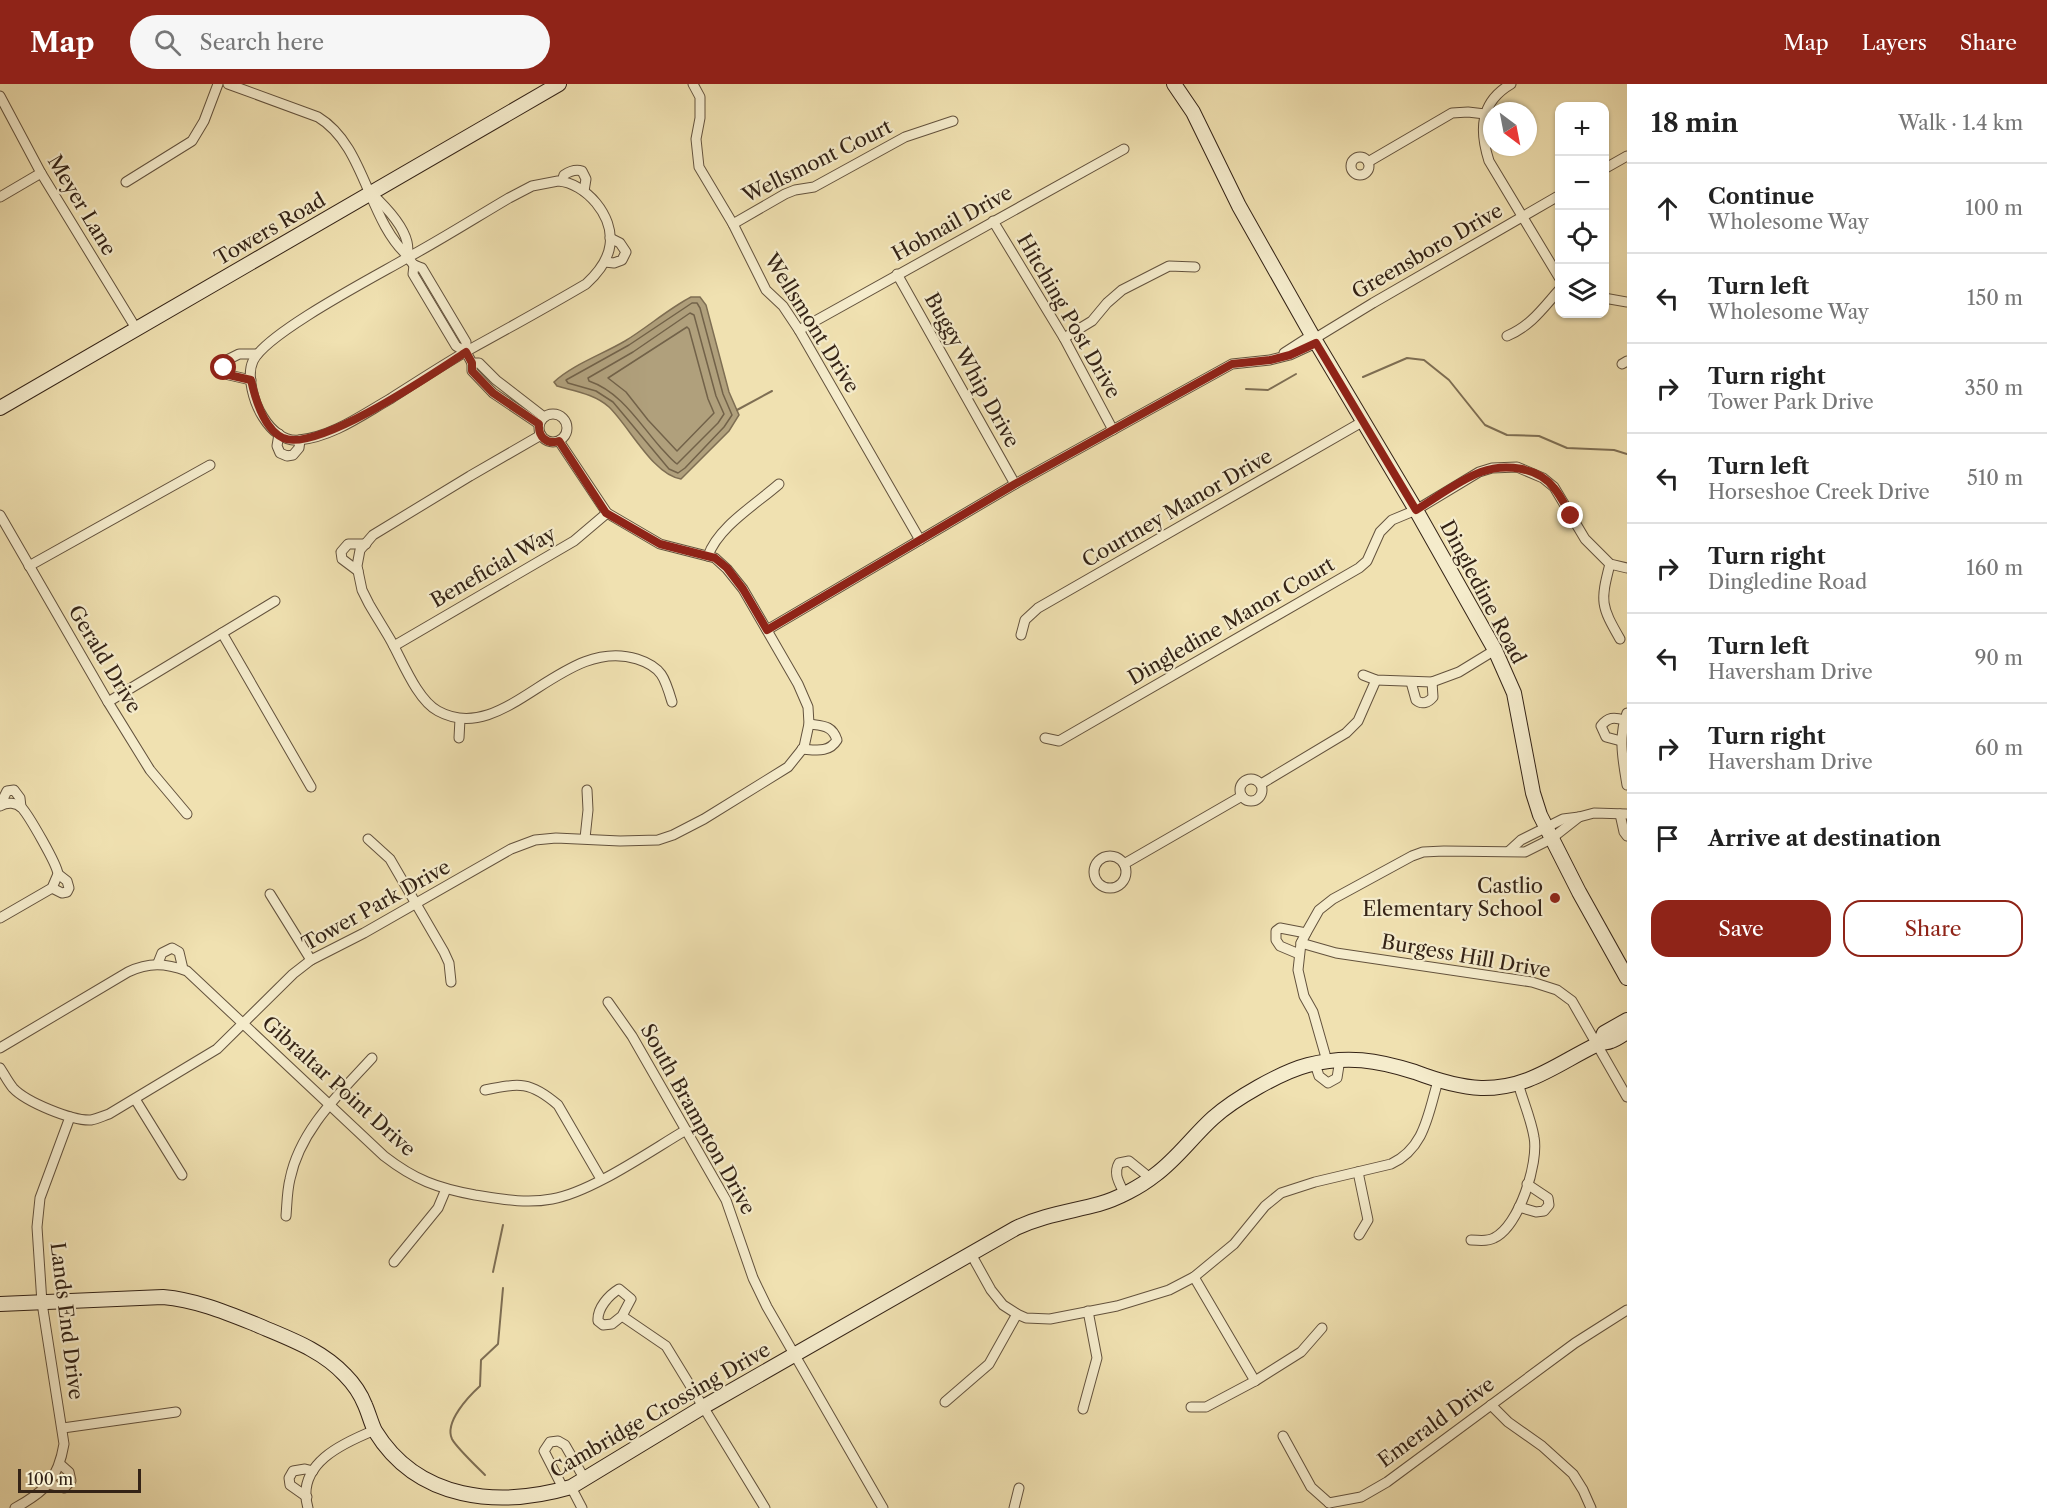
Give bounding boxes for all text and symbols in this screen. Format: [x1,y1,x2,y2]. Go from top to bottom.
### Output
search box [130,15,550,69]
text: Map [30,25,94,59]
icon: search [151,26,184,59]
text: Search here [199,29,324,56]
text: Map [1784,30,1829,55]
text: Layers [1862,30,1927,55]
text: Share [1960,30,2017,55]
north arrow [1483,102,1537,156]
map controls [1555,102,1609,318]
button: + [1555,102,1609,156]
text: 18 min [1651,107,1738,139]
text: Walk · 1.4 km [1898,111,2023,135]
street label: Wellsmont Court [737,114,896,208]
street label: Meyer Lane [43,150,121,260]
button: − [1555,156,1609,210]
street label: Hobnail Drive [888,180,1016,266]
text: Continue [1708,183,1814,210]
street label: Towers Road [210,188,330,270]
icon: ahead [1651,192,1684,225]
text: 100 m [1965,196,2023,220]
street label: Greensboro Drive [1347,198,1507,304]
button: locate [1555,210,1609,264]
text: Wholesome Way [1708,210,1869,234]
street label: Hitching Post Drive [1012,230,1126,402]
street label: Wellsmont Drive [759,248,865,397]
button: layers [1555,264,1609,318]
text: Turn left [1708,273,1809,300]
icon: left [1651,282,1684,315]
text: 150 m [1967,286,2023,310]
street label: Buggy Whip Drive [920,288,1024,452]
text: Wholesome Way [1708,300,1869,324]
route start [210,354,236,380]
text: Turn right [1708,363,1826,390]
icon: right [1651,372,1684,405]
text: 350 m [1965,376,2023,400]
text: Tower Park Drive [1708,390,1874,414]
street label: Courtney Manor Drive [1078,444,1276,572]
text: Turn left [1708,453,1809,480]
icon: left [1651,462,1684,495]
text: 510 m [1967,466,2023,490]
text: Horseshoe Creek Drive [1708,480,1930,504]
route end [1557,502,1583,528]
street label: Dingledine Road [1435,516,1531,668]
street label: Beneficial Way [426,521,561,613]
text: Turn right [1708,543,1826,570]
street label: Dingledine Manor Court [1124,552,1338,690]
icon: right [1651,552,1684,585]
text: 160 m [1966,556,2023,580]
text: Dingledine Road [1708,570,1867,594]
street label: Gerald Drive [63,601,147,717]
text: Turn left [1708,633,1809,660]
icon: left [1651,642,1684,675]
text: 90 m [1975,646,2023,670]
text: Haversham Drive [1708,660,1873,684]
text: Turn right [1708,723,1826,750]
icon: right [1651,732,1684,765]
text: 60 m [1975,736,2023,760]
text: Haversham Drive [1708,750,1873,774]
icon: arrive [1651,822,1684,855]
text: Arrive at destination [1708,825,1941,852]
street label: Tower Park Drive [298,854,454,956]
place label: Castlio Elementary School [1362,874,1543,921]
marker: Castlio Elementary School [1548,891,1562,905]
button: Save [1651,900,1831,957]
button: Share [1843,900,2023,957]
street label: Burgess Hill Drive [1379,929,1553,983]
street label: Gibraltar Point Drive [257,1011,421,1161]
street label: South Brampton Drive [636,1019,760,1219]
street label: Lands End Drive [45,1241,89,1401]
street label: Cambridge Crossing Drive [546,1337,774,1483]
street label: Emerald Drive [1373,1372,1499,1472]
scale bar [18,1466,141,1494]
text: 100 m [27,1469,73,1489]

